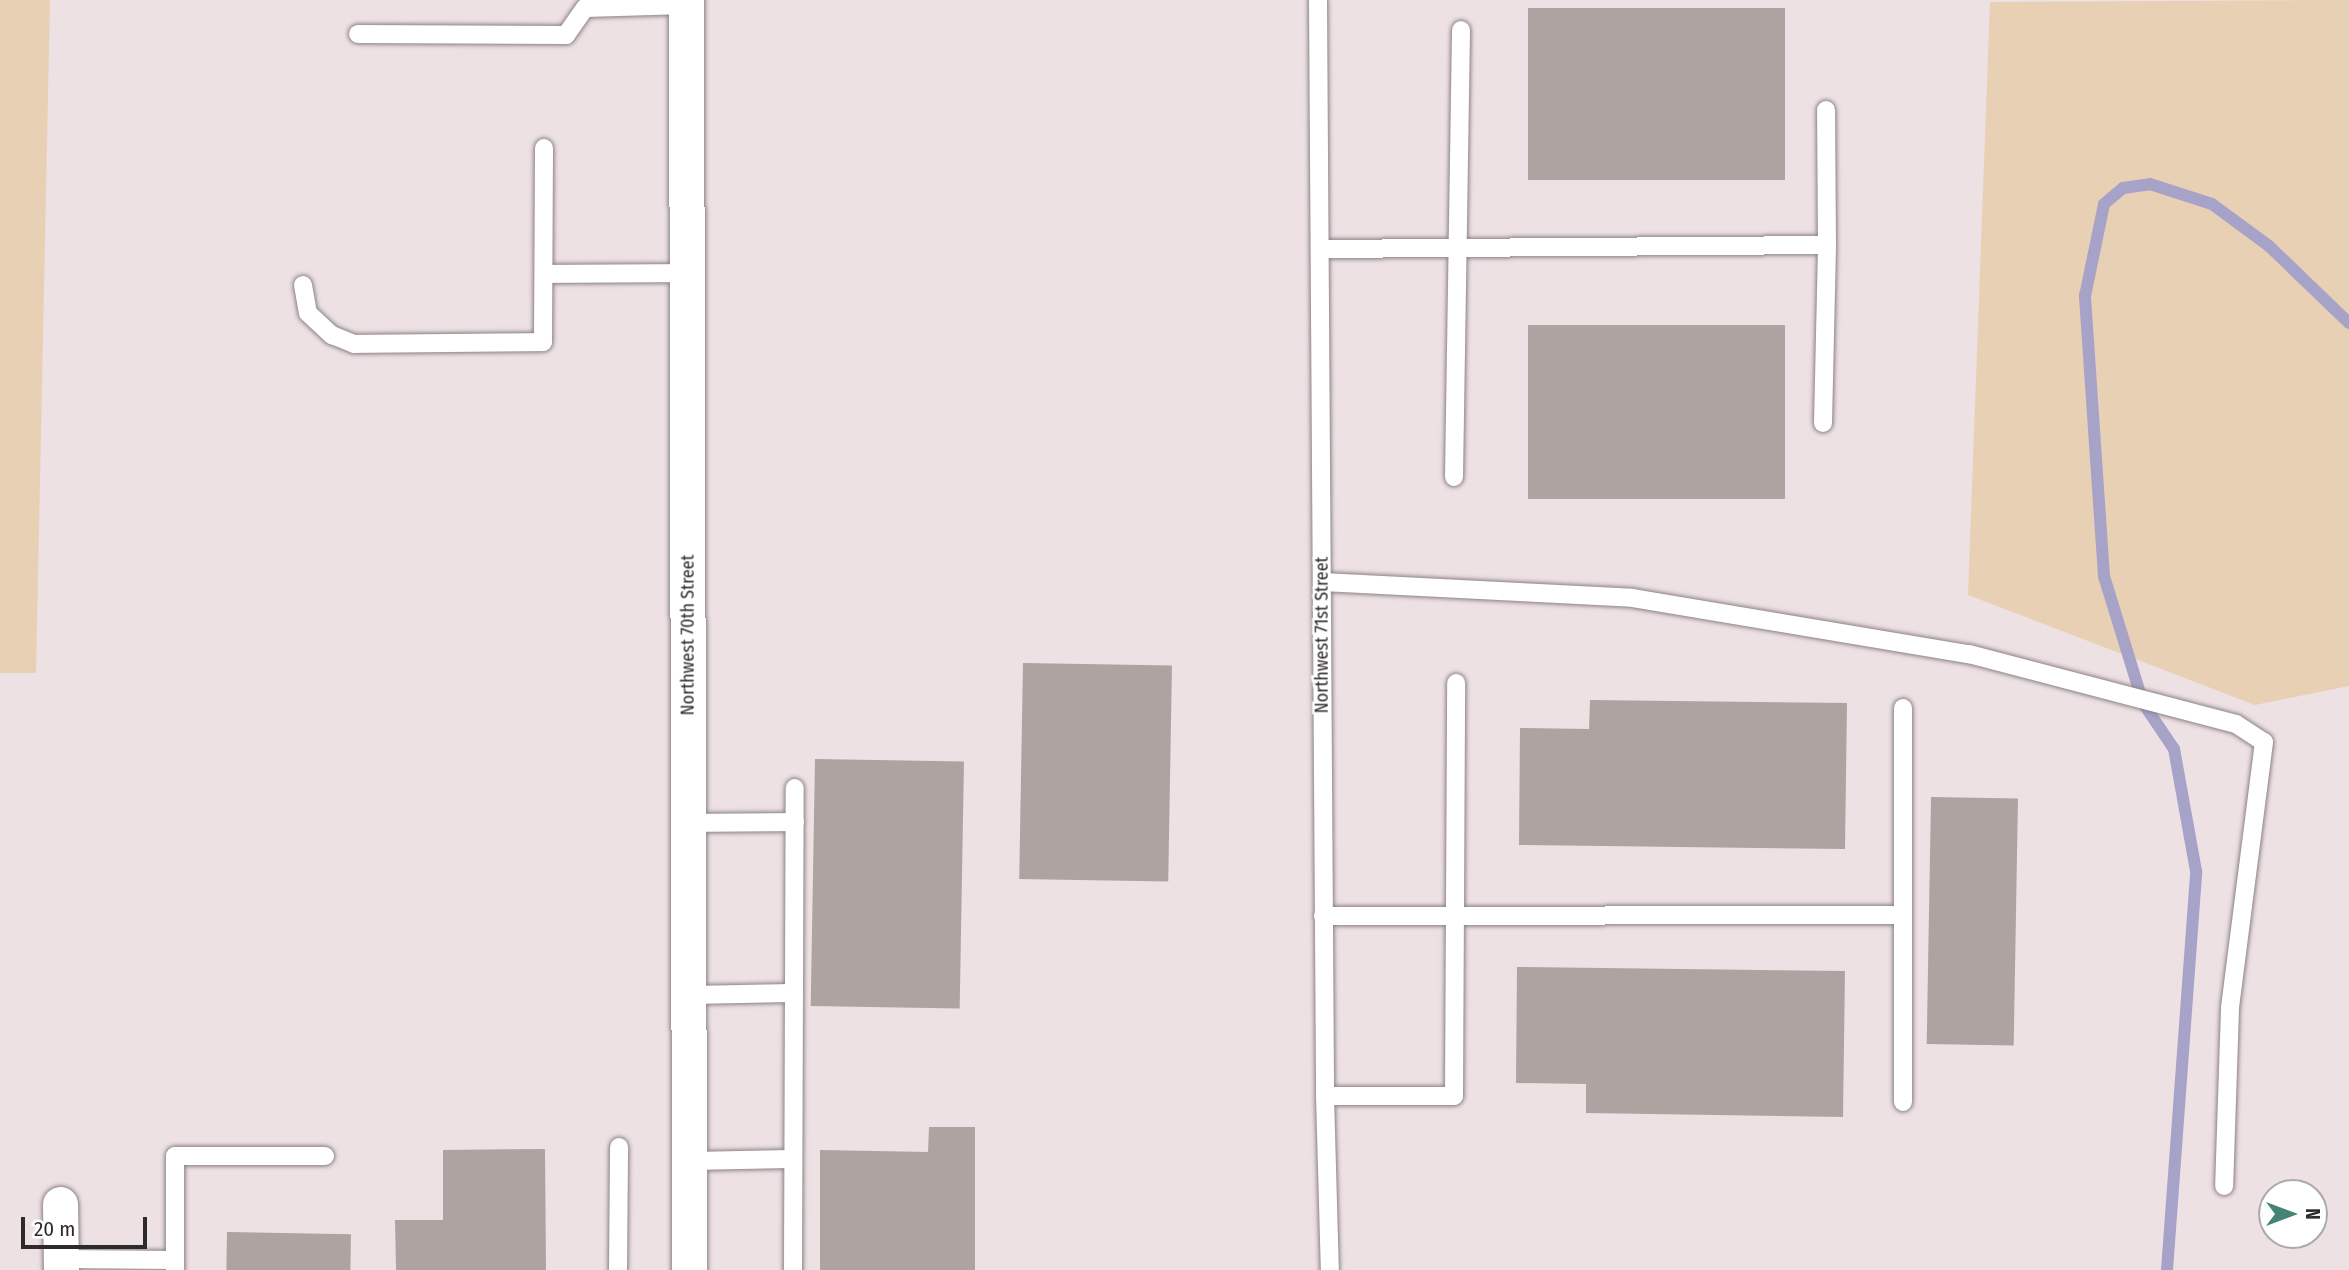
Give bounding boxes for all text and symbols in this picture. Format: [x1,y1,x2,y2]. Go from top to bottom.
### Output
street label: Northwest 70th Street [677,555,699,715]
street label: Northwest 71st Street [1311,557,1333,713]
north arrow [2258,1179,2328,1249]
scale bar [24,1204,150,1248]
text: N [2301,1208,2324,1220]
text: 20 m [34,1216,75,1242]

